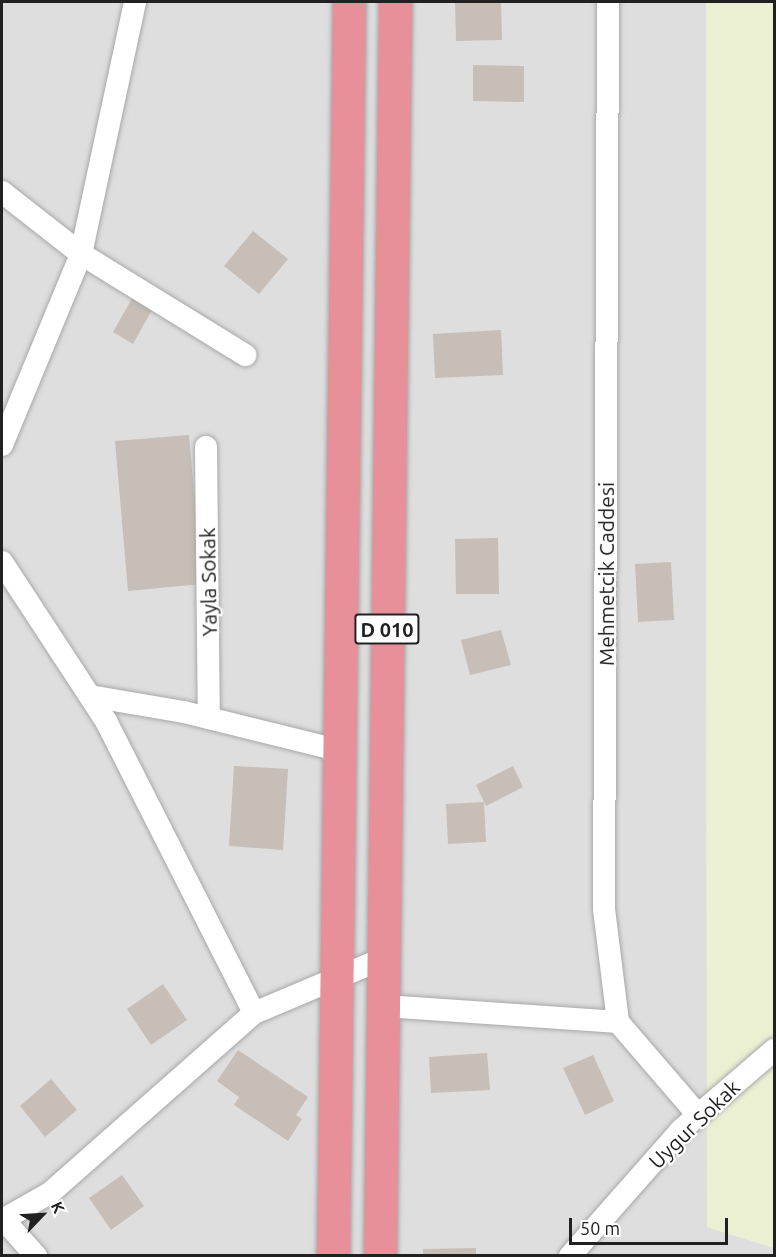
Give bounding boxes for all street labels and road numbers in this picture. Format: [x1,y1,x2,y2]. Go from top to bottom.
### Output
street label: Mehmetcik Caddesi [593,482,619,666]
street label: Yayla Sokak [194,527,222,637]
road number: D 010 [354,612,420,646]
street label: Uygur Sokak [643,1074,745,1174]

